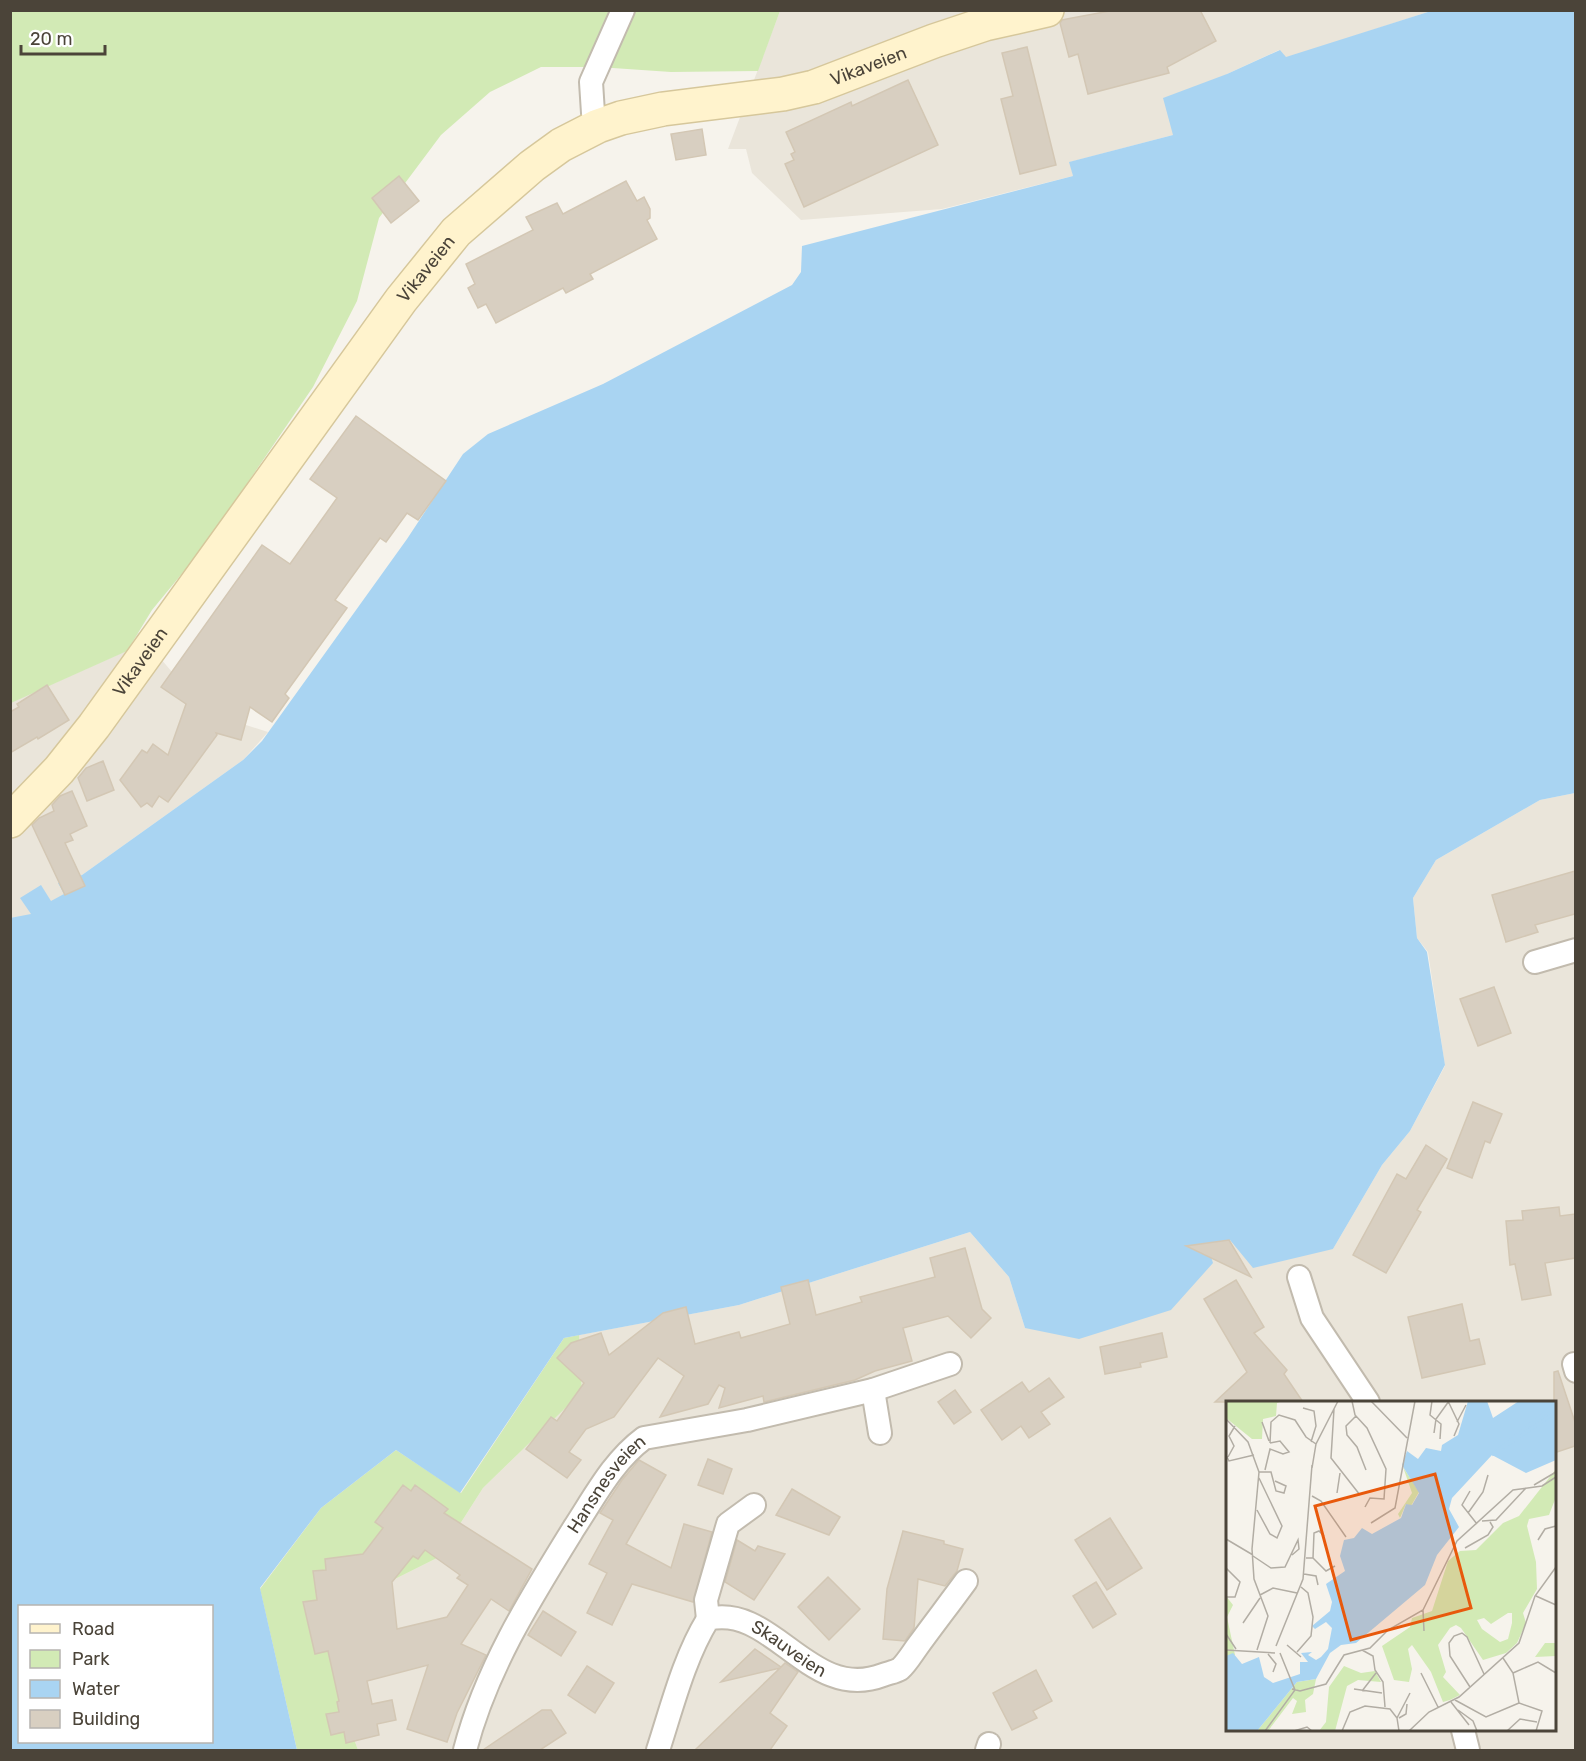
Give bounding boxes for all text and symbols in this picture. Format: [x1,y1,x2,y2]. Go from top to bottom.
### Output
scale bar [21,18,105,56]
text: 20 m [30,28,72,50]
street label: Vikaveien [827,41,910,91]
street label: Vikaveien [392,231,460,307]
street label: Vikaveien [108,623,173,701]
inset map [1226,1401,1556,1731]
street label: Hansnesveien [562,1430,650,1538]
legend [18,1605,213,1743]
street label: Skauveien [748,1615,830,1682]
text: Road [72,1618,115,1640]
text: Park [72,1648,110,1670]
text: Water [72,1678,120,1700]
text: Building [72,1708,140,1730]

